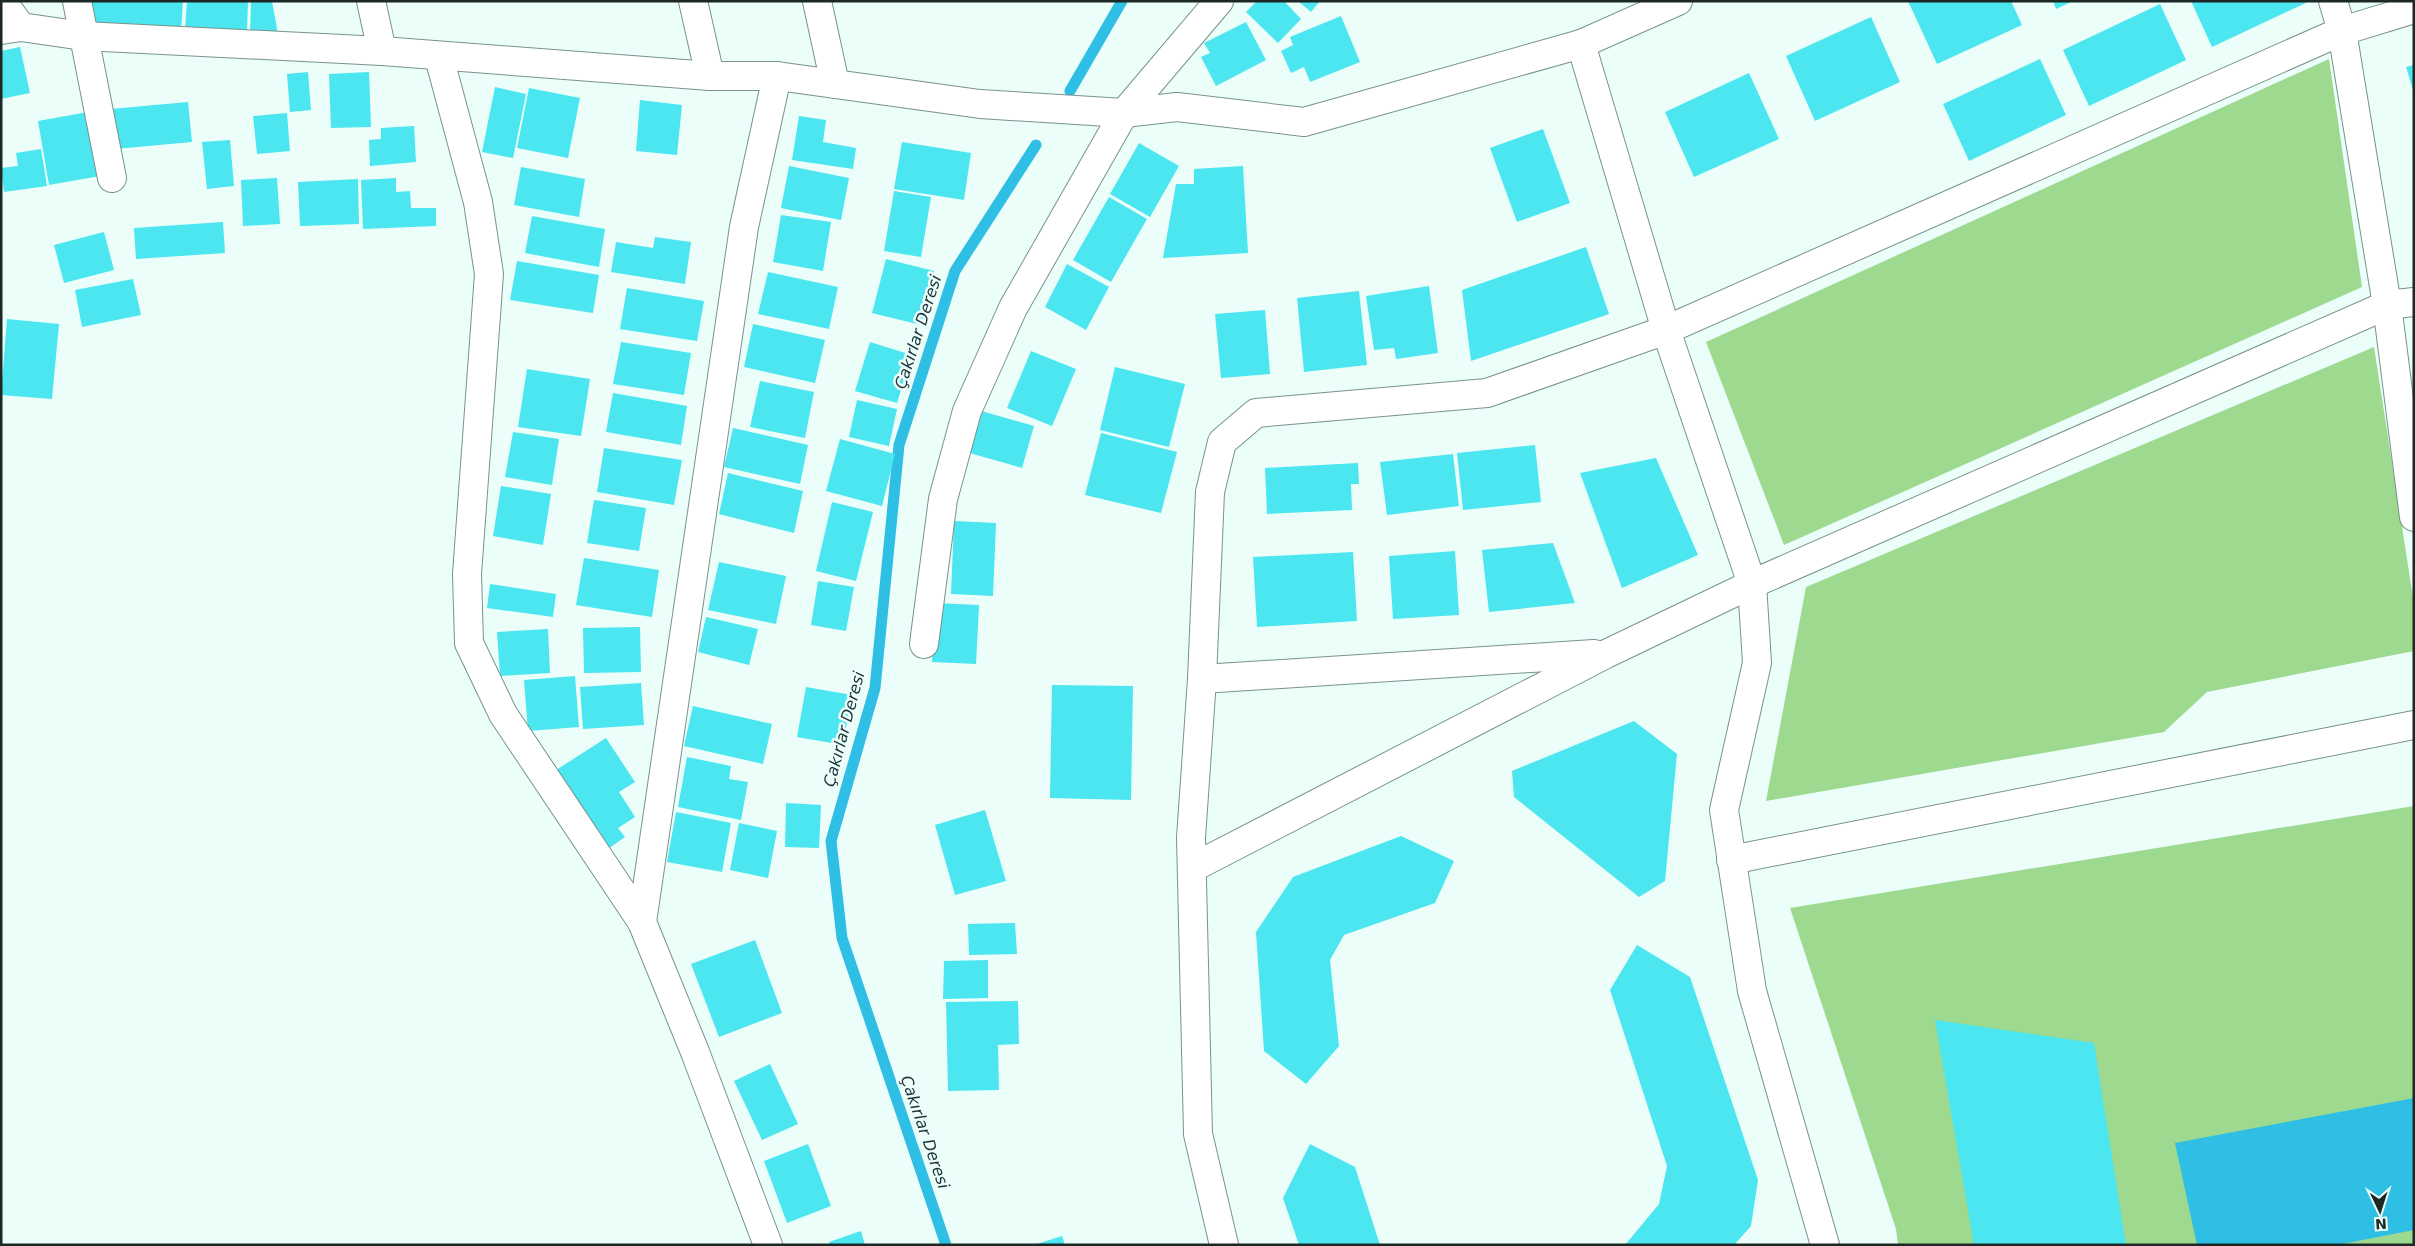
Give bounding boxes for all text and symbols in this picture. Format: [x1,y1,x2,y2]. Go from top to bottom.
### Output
water label: Çakırlar Deresi [891,272,946,391]
water label: Çakırlar Deresi [819,669,869,789]
water label: Çakırlar Deresi [897,1073,953,1192]
north arrow [2355,1186,2405,1236]
text: N [2375,1216,2387,1232]

